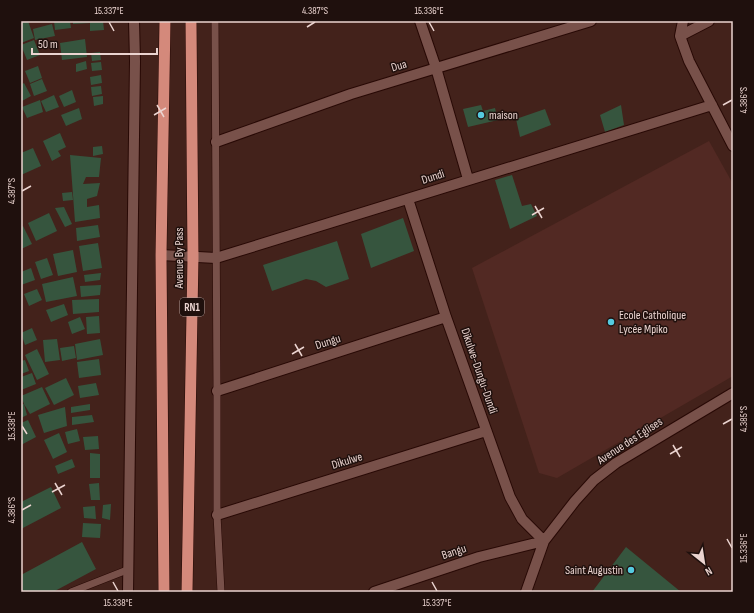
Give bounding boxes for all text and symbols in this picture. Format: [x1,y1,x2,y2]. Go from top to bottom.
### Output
text: 15.337°E [94,5,124,17]
text: 4.387°S [302,5,328,17]
text: 15.336°E [414,5,444,17]
scale bar [32,30,157,56]
text: 50 m [38,37,58,52]
street label: Dua [389,56,409,75]
text: 4.386°S [738,87,750,113]
place label: maison [489,108,518,123]
marker: maison [476,110,486,120]
street label: Dundi [420,166,446,188]
text: 4.387°S [6,178,18,204]
street label: Avenue By Pass [172,227,187,290]
road number: RN1 [180,298,204,316]
place label: Ecole Catholique Lycée Mpiko [619,308,686,337]
marker: Ecole Catholique Lycée Mpiko [606,317,616,327]
street label: Dikulwe-Dungu-Dundi [457,326,501,416]
street label: Dungu [313,331,343,353]
text: 4.385°S [738,406,750,432]
text: 15.338°E [6,411,18,441]
street label: Avenue des Eglises [594,414,666,468]
street label: Dikulwe [330,449,364,473]
text: 4.386°S [6,497,18,523]
text: 15.336°E [738,533,750,563]
street label: Bangu [440,541,468,563]
north arrow [684,543,724,583]
place label: Saint Augustin [565,563,623,578]
text: N [703,564,715,578]
marker: Saint Augustin [626,565,636,575]
text: 15.338°E [103,597,133,609]
text: 15.337°E [422,597,452,609]

